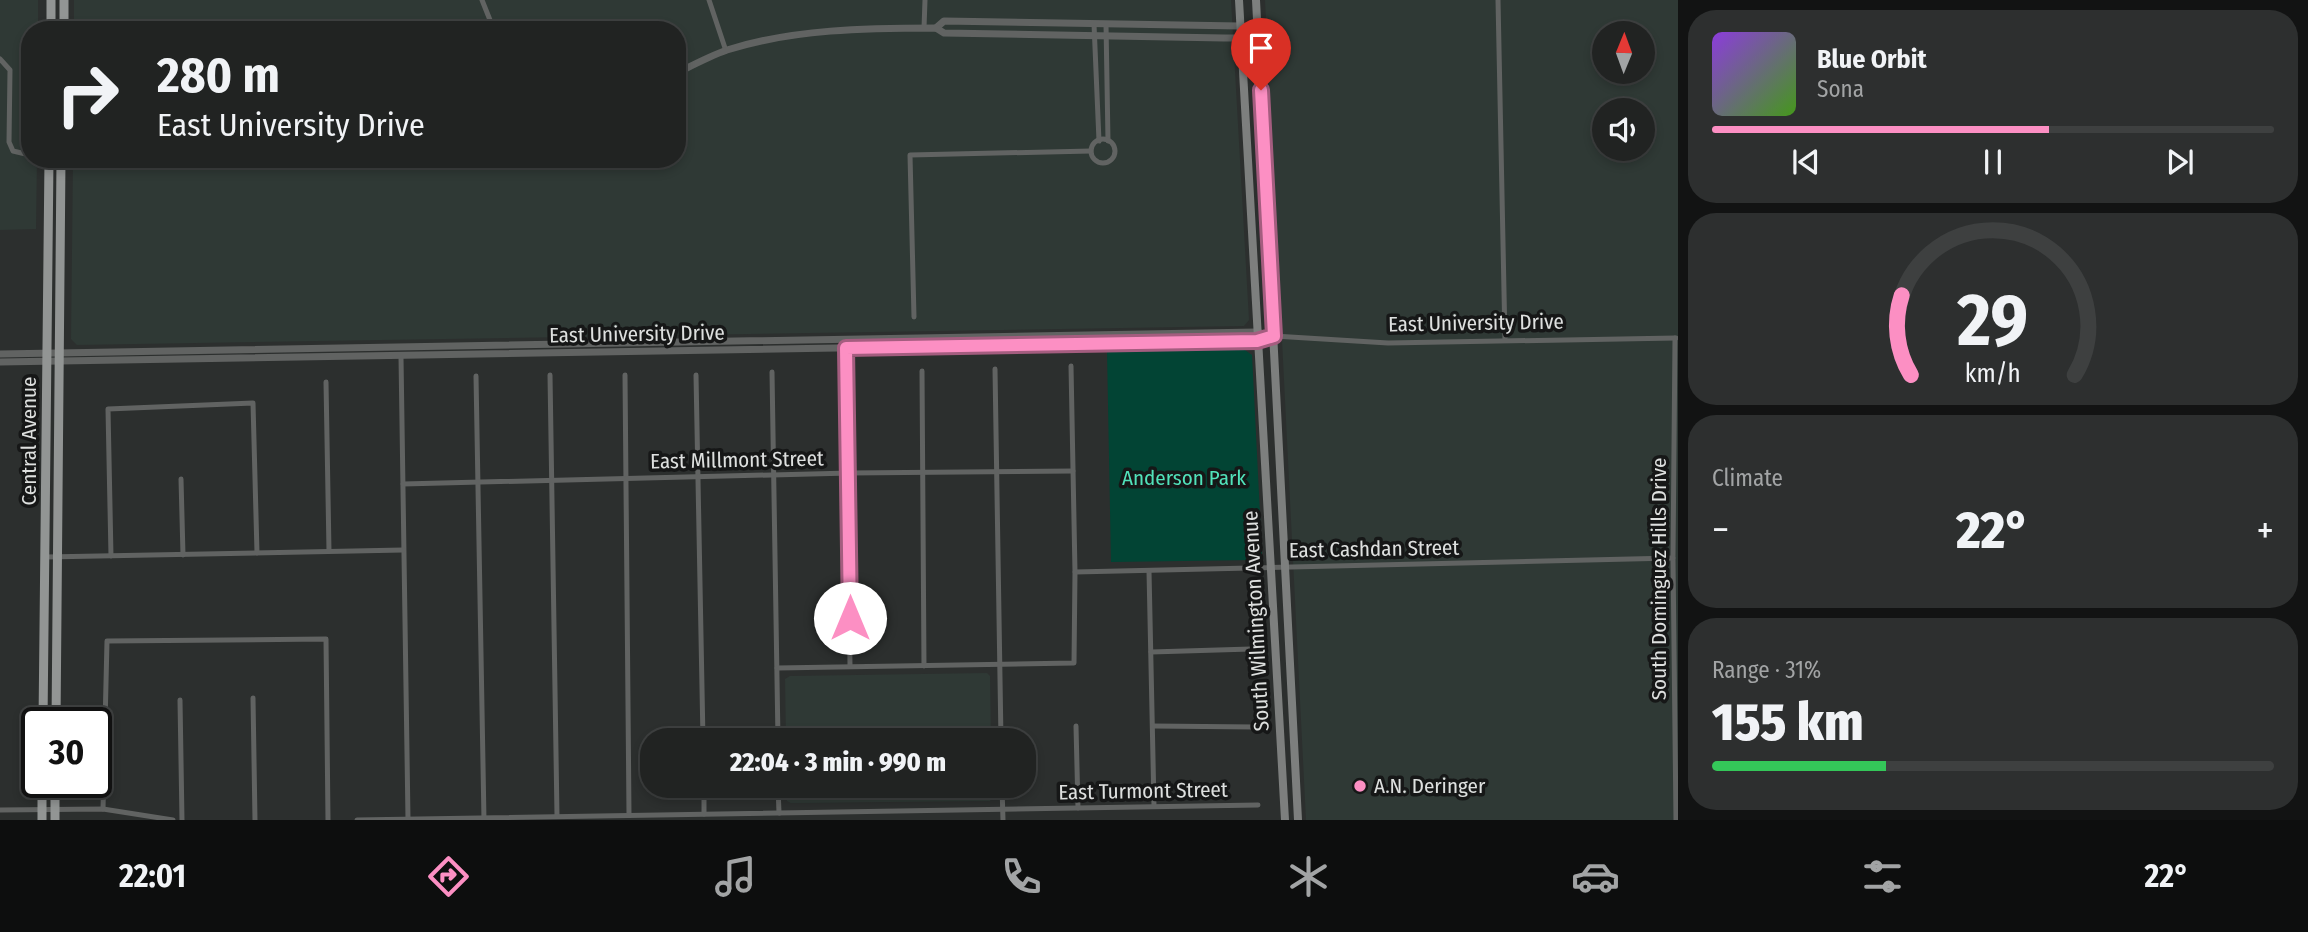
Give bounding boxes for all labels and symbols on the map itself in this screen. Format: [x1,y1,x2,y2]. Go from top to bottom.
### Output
pin [1231,18,1291,90]
north arrow [1592,21,1656,84]
street label: East University Drive [1388,308,1564,338]
street label: East University Drive [549,319,725,349]
street label: Central Avenue [16,377,42,505]
street label: East Millmont Street [650,445,824,475]
street label: South Dominguez Hills Drive [1646,458,1672,700]
park label: Anderson Park [1122,465,1246,491]
street label: South Wilmington Avenue [1237,510,1275,732]
street label: East Cashdan Street [1289,535,1460,563]
position arrow [813,581,887,655]
speed limit sign: 30 [21,707,112,798]
place label: A.N. Deringer [1374,773,1486,799]
street label: East Turmont Street [1058,777,1228,805]
marker: A.N. Deringer [1352,778,1368,794]

